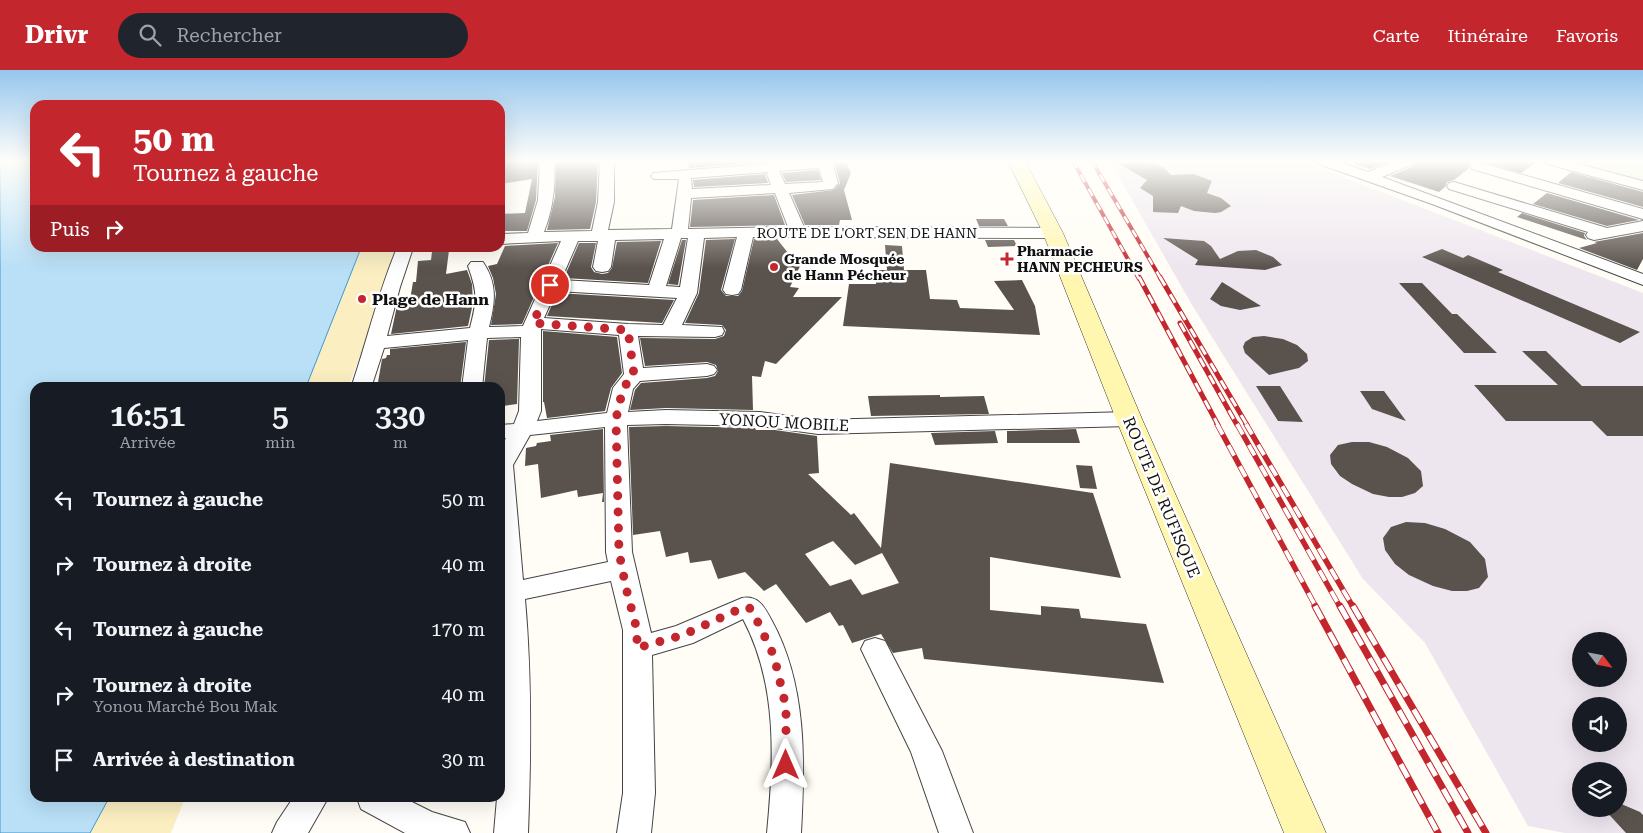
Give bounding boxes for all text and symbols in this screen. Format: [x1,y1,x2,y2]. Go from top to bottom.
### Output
search box [118,13,468,58]
text: Drivr [25,21,88,49]
icon: search [136,21,164,49]
text: Rechercher [176,24,282,47]
text: Carte [1373,25,1419,46]
text: Itinéraire [1447,25,1528,46]
text: Favoris [1556,25,1618,46]
text: 50 m [133,119,215,160]
icon: left [50,120,115,185]
text: Tournez à gauche [133,161,318,186]
icon: right [100,215,128,243]
text: Puis [50,218,90,241]
street label: ROUTE DE L'ORT SEN DE HANN [757,225,977,241]
place label: Pharmacie HANN PECHEURS [1017,243,1143,275]
place label: Grande Mosquée de Hann Pécheur [784,251,907,283]
marker: Pharmacie HANN PECHEURS [1001,253,1013,265]
marker: Grande Mosquée de Hann Pécheur [768,261,780,273]
pin [529,264,571,306]
icon: arrive [536,271,564,299]
place label: Plage de Hann [372,290,489,309]
marker: Plage de Hann [356,293,368,305]
text: 16:51 [110,398,186,433]
text: 5 [272,398,289,433]
text: 330 [375,398,425,433]
street label: YONOU MOBILE [718,410,850,435]
street label: ROUTE DE RUFISQUE [1119,414,1204,581]
text: Arrivée [120,433,176,452]
text: min [265,433,295,452]
text: m [393,433,407,452]
icon: left [50,486,78,514]
text: Tournez à gauche [93,488,263,511]
text: 50 m [442,488,485,511]
icon: right [50,551,78,579]
text: Tournez à droite [93,553,252,576]
text: 40 m [442,553,485,576]
icon: left [50,616,78,644]
text: Tournez à gauche [93,618,263,641]
text: 170 m [431,618,485,641]
north arrow [1572,632,1628,688]
map controls [1572,632,1627,817]
text: Tournez à droite [93,674,252,697]
icon: right [50,681,78,709]
text: 40 m [442,683,485,706]
text: Yonou Marché Bou Mak [93,697,278,716]
button: sound [1572,697,1627,752]
position arrow [759,738,811,790]
icon: arrive [50,746,78,774]
text: Arrivée à destination [93,748,295,771]
text: 30 m [442,748,485,771]
button: layers [1572,762,1627,817]

